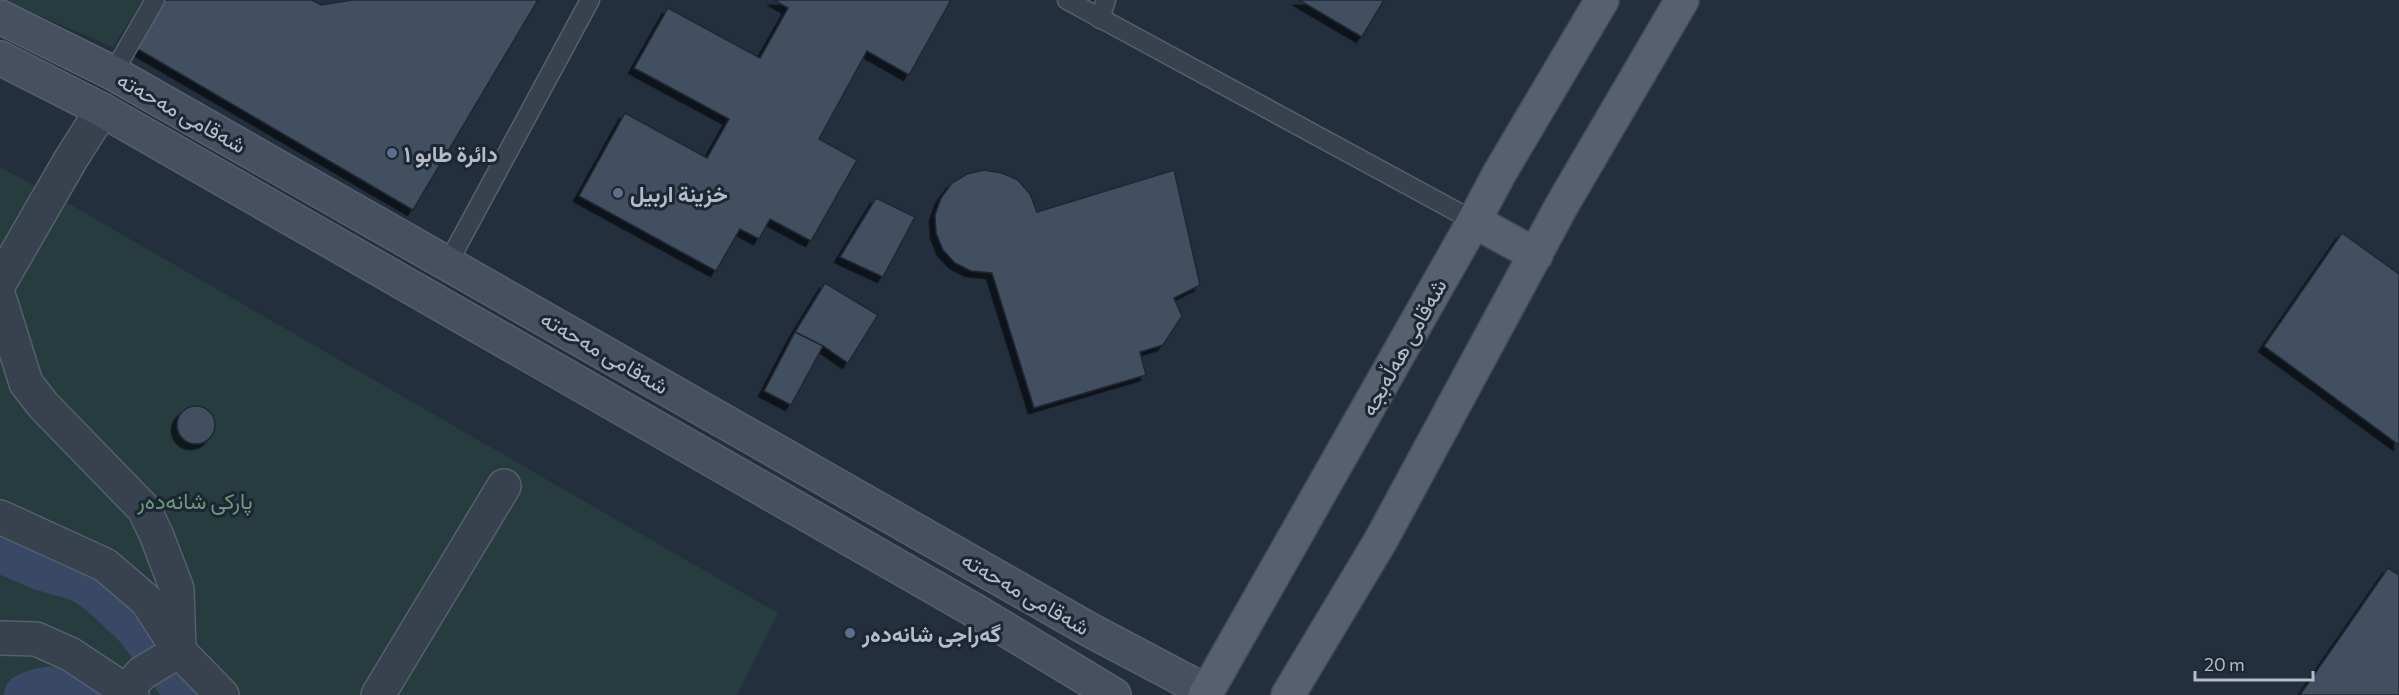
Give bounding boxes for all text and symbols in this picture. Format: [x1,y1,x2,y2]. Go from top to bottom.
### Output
street label: شەقامی مەحەتە [112,65,251,159]
place label: دائرة طابو ١ [404,140,498,168]
marker: دائرة طابو ١ [385,146,399,160]
place label: خزينة اربيل [630,180,728,208]
marker: خزينة اربيل [611,186,625,200]
street label: شەقامی هەڵەبجە [1354,274,1453,421]
street label: شەقامی مەحەتە [536,305,674,400]
park label: پارکی شانەدەر [136,487,253,516]
street label: شەقامی مەحەتە [957,546,1095,641]
place label: گەراجی شانەدەر [861,620,1001,648]
marker: گەراجی شانەدەر [843,626,857,640]
scale bar [2195,644,2314,682]
text: 20 m [2204,653,2245,675]

